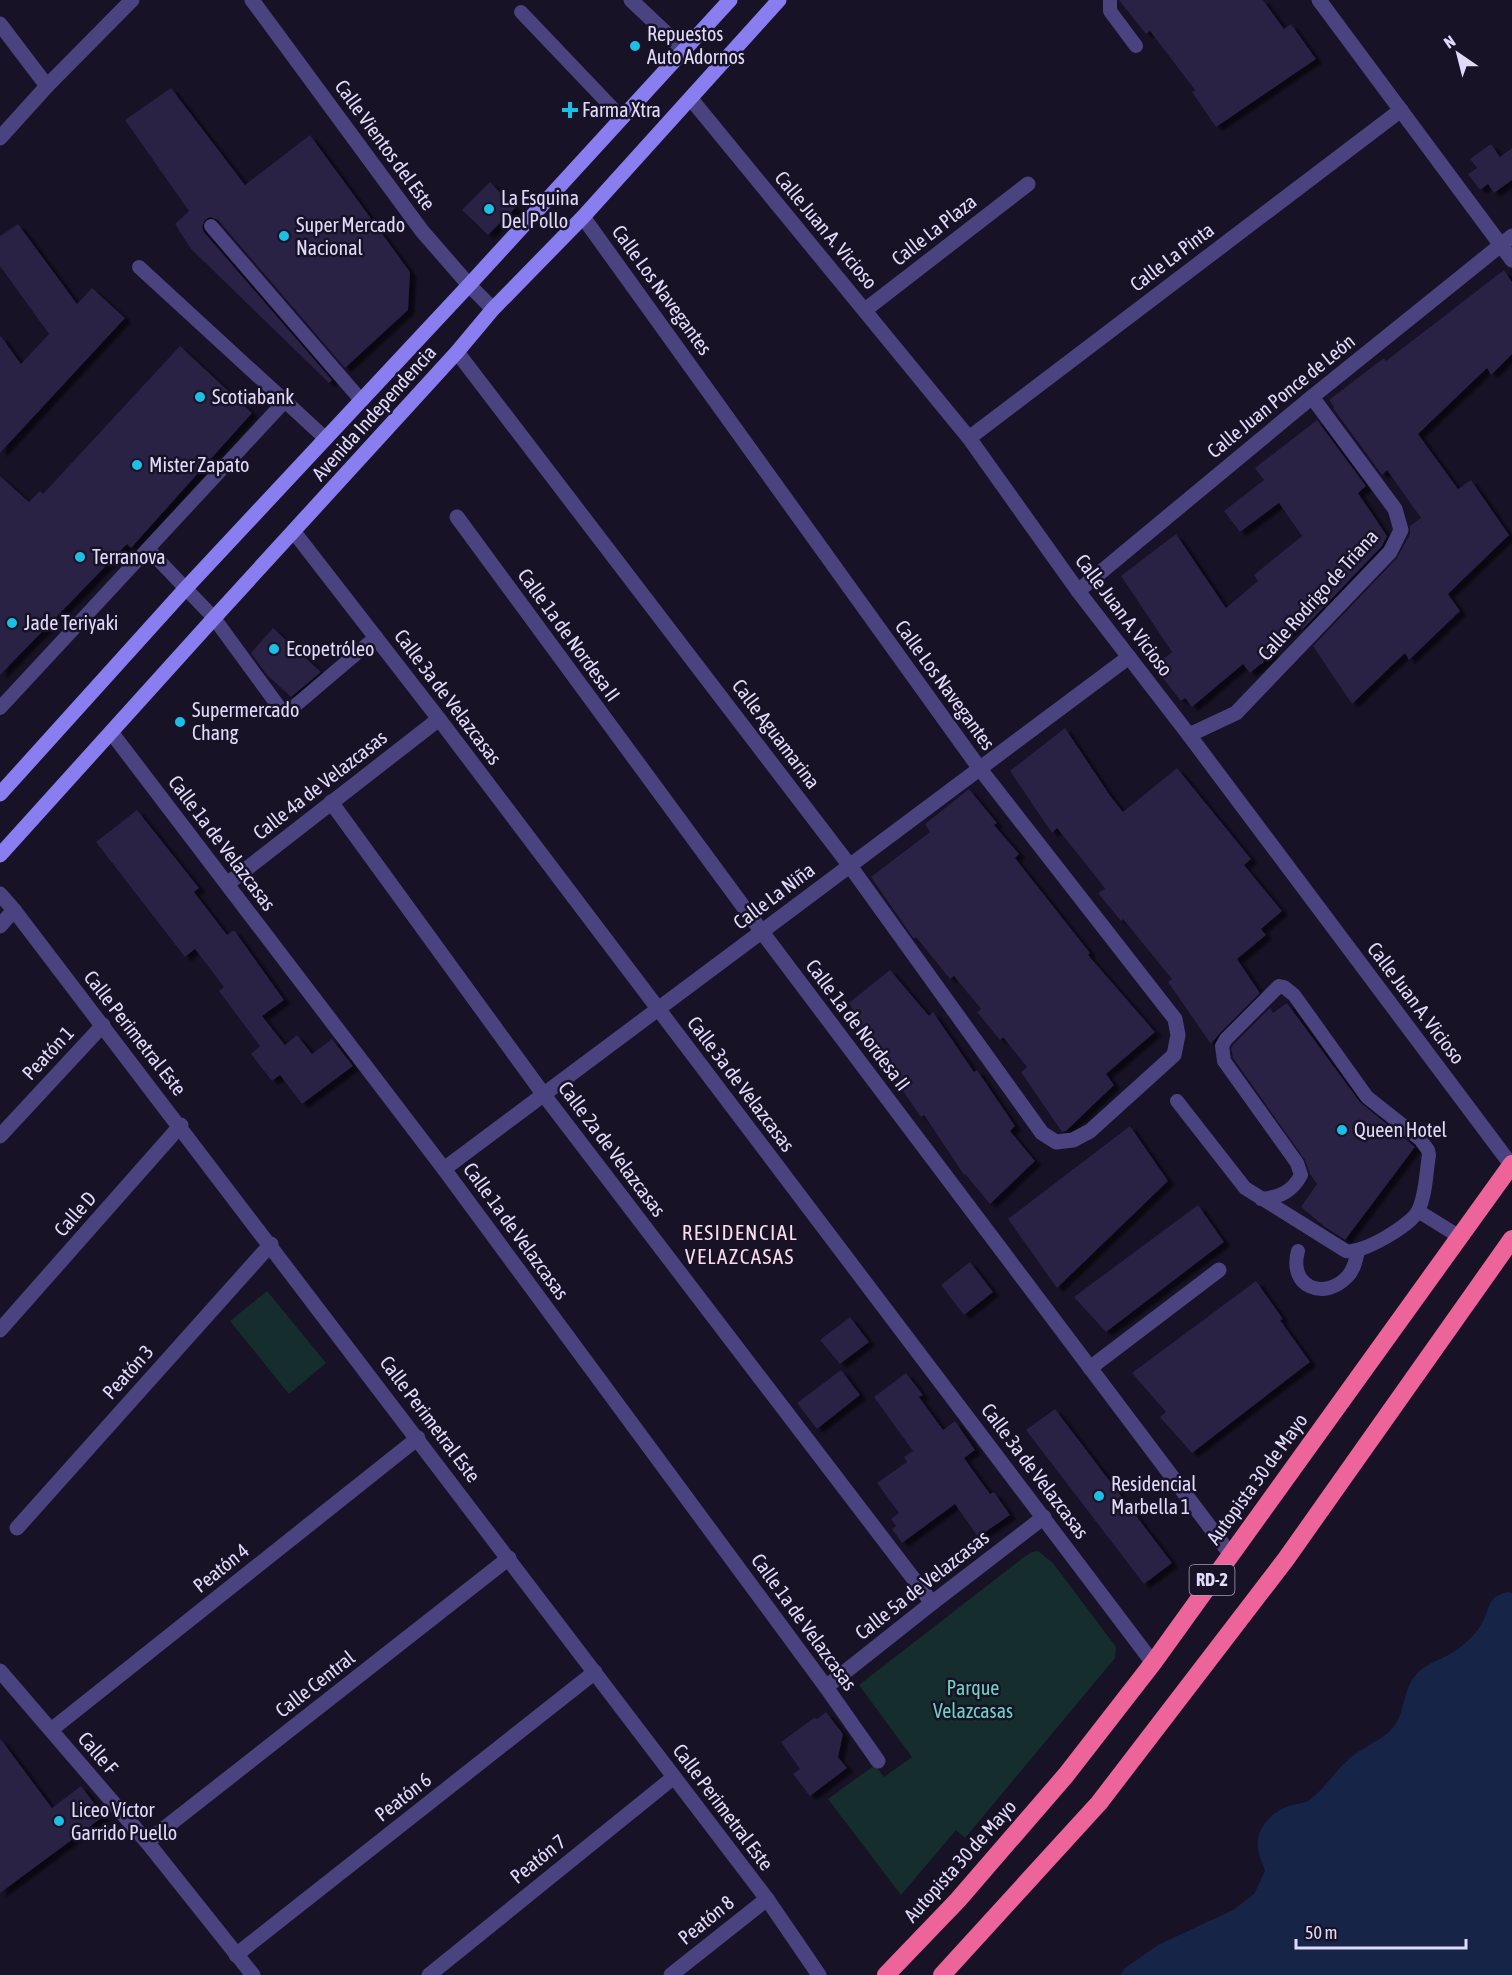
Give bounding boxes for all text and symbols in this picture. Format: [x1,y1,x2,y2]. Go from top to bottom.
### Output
place label: Repuestos Auto Adornos [647,22,745,68]
north arrow [1428,24,1488,84]
text: N [1440,32,1458,52]
marker: Repuestos Auto Adornos [628,39,642,53]
street label: Calle Vientos del Este [330,75,440,214]
place label: Farma Xtra [582,98,661,121]
marker: Farma Xtra [563,103,577,117]
street label: Calle Juan A. Vicioso [770,166,882,293]
place label: La Esquina Del Pollo [501,186,579,232]
street label: Calle La Plaza [887,189,981,270]
marker: La Esquina Del Pollo [482,202,496,216]
place label: Super Mercado Nacional [296,213,405,259]
street label: Calle La Pinta [1125,218,1218,296]
street label: Calle Los Navegantes [608,220,717,359]
marker: Super Mercado Nacional [277,229,291,243]
street label: Calle Juan Ponce de León [1202,329,1359,462]
street label: Avenida Independencia [307,340,440,485]
place label: Scotiabank [212,385,294,408]
marker: Scotiabank [193,390,207,404]
place label: Mister Zapato [149,453,249,476]
marker: Mister Zapato [130,458,144,472]
street label: Calle Rodrigo de Triana [1253,525,1382,665]
place label: Terranova [92,545,166,568]
street label: Calle Juan A. Vicioso [1071,549,1178,680]
marker: Terranova [73,550,87,564]
street label: Calle 1a de Nordesa II [514,564,625,705]
place label: Jade Teriyaki [24,611,118,634]
street label: Calle Los Navegantes [891,615,1000,754]
marker: Jade Teriyaki [5,616,19,630]
street label: Calle 3a de Velazcasas [390,625,507,769]
place label: Ecopetróleo [286,637,374,660]
marker: Ecopetróleo [267,642,281,656]
street label: Calle Aguamarina [728,674,825,793]
place label: Supermercado Chang [192,698,299,744]
marker: Supermercado Chang [173,715,187,729]
street label: Calle 4a de Velazcasas [248,725,391,844]
street label: Calle 1a de Velazcasas [164,771,281,915]
street label: Calle La Niña [729,858,819,934]
street label: Calle Juan A. Vicioso [1363,937,1470,1068]
street label: Calle 1a de Nordesa II [802,955,915,1095]
street label: Calle Perimetral Este [80,966,191,1100]
street label: Calle 3a de Velazcasas [683,1012,800,1156]
street label: Peatón 1 [17,1021,78,1084]
street label: Calle 2a de Velazcasas [554,1077,671,1221]
place label: Queen Hotel [1354,1118,1447,1141]
marker: Queen Hotel [1335,1123,1349,1137]
street label: Calle 1a de Velazcasas [459,1158,574,1304]
street label: Calle D [49,1187,100,1241]
district label: RESIDENCIAL VELAZCASAS [682,1220,798,1268]
street label: Peatón 3 [97,1340,158,1403]
street label: Calle Perimetral Este [375,1351,485,1486]
street label: Calle 3a de Velazcasas [977,1399,1094,1543]
street label: Autopista 30 de Mayo [1201,1409,1312,1549]
place label: Residencial Marbella 1 [1111,1472,1197,1518]
marker: Residencial Marbella 1 [1092,1489,1106,1503]
street label: Calle 5a de Velazcasas [850,1525,993,1644]
street label: Peatón 4 [188,1538,253,1597]
street label: Calle 1a de Velazcasas [747,1549,862,1695]
road number: RD-2 [1190,1565,1234,1595]
street label: Calle Central [271,1645,359,1722]
park label: Parque Velazcasas [933,1676,1013,1722]
street label: Calle F [74,1727,123,1779]
street label: Calle Perimetral Este [668,1739,778,1874]
street label: Peatón 6 [370,1768,435,1826]
street label: Autopista 30 de Mayo [899,1795,1020,1926]
place label: Liceo Víctor Garrido Puello [71,1798,177,1844]
marker: Liceo Víctor Garrido Puello [52,1814,66,1828]
street label: Peatón 7 [505,1829,570,1888]
street label: Peatón 8 [673,1890,738,1949]
scale bar [1296,1912,1466,1950]
text: 50 m [1305,1922,1337,1943]

